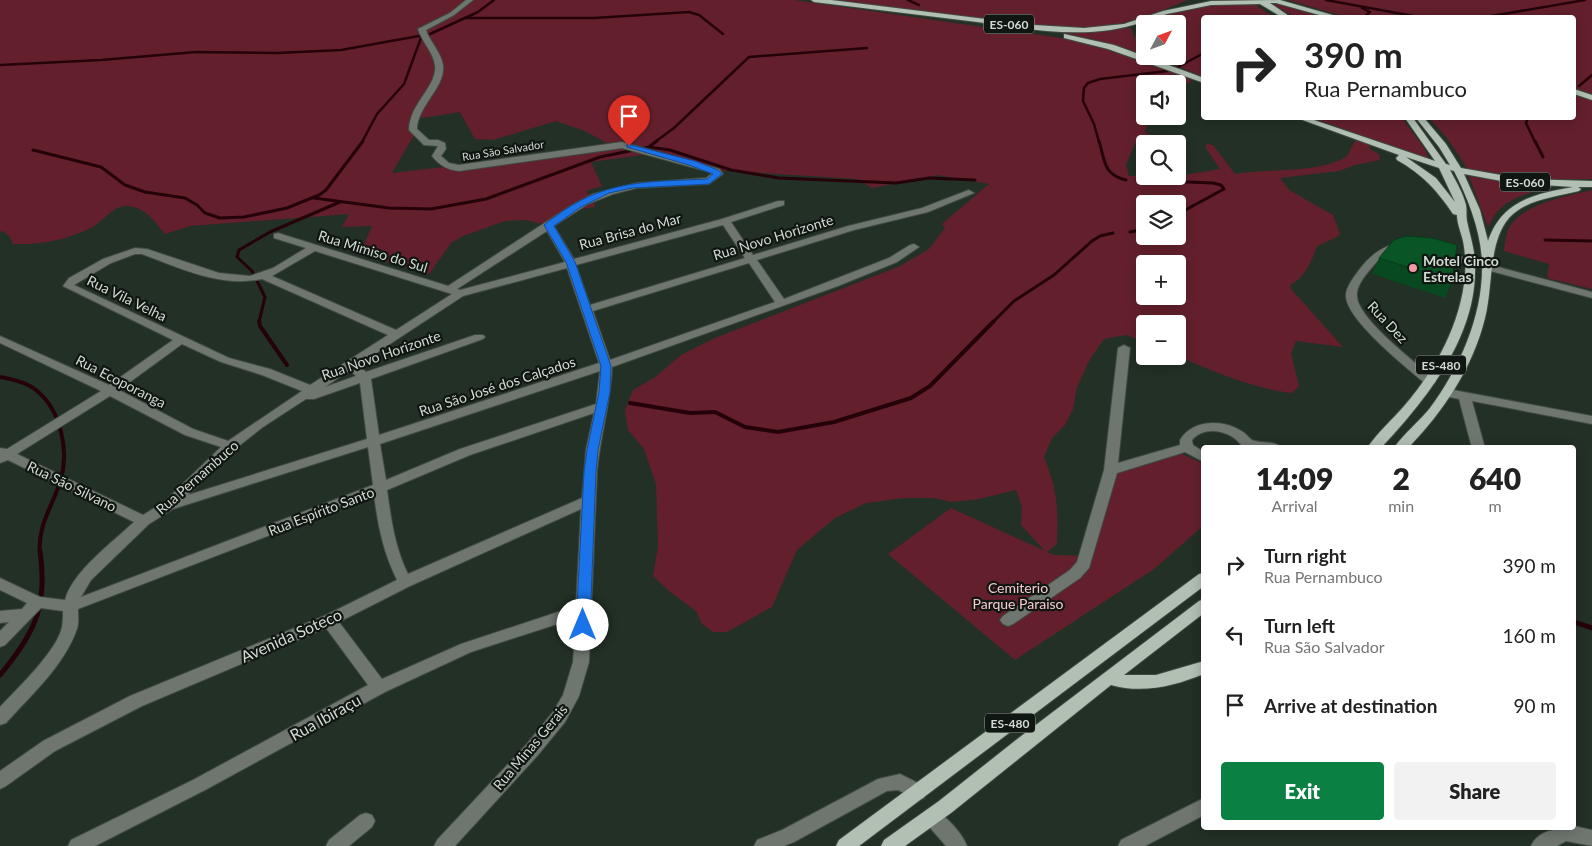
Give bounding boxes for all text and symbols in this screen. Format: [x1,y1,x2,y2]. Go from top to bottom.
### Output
road number: ES-060 [984,14,1034,34]
north arrow [1136,15,1186,65]
map controls [1136,15,1186,365]
text: 390 m [1304,33,1403,75]
icon: right [1221,35,1286,100]
button: sound [1136,75,1186,125]
text: Rua Pernambuco [1304,75,1467,102]
pin [608,95,650,146]
icon: arrive [615,102,643,130]
button: search [1136,135,1186,185]
street label: Rua São Salvador [461,137,545,163]
road number: ES-060 [1500,172,1550,192]
button: layers [1136,195,1186,245]
street label: Rua Brisa do Mar [577,209,683,253]
street label: Rua Novo Horizonte [711,211,835,263]
street label: Rua Mimiso do Sul [316,226,430,276]
place label: Motel Cinco Estrelas [1423,252,1499,285]
button: + [1136,255,1186,305]
marker: Motel Cinco Estrelas [1407,262,1419,274]
street label: Rua Vila Velha [84,271,170,325]
street label: Rua Dez [1364,298,1412,346]
button: − [1136,315,1186,365]
street label: Rua Novo Horizonte [319,327,443,383]
street label: Rua Ecoporanga [73,351,169,411]
street label: Rua São José dos Calçados [417,353,577,419]
road number: ES-480 [1416,356,1466,374]
street label: Rua Pernambuco [152,437,242,517]
street label: Rua São Silvano [25,457,119,515]
text: 14:09 [1256,460,1333,496]
text: 2 [1392,460,1410,496]
text: 640 [1469,460,1521,496]
street label: Rua Espírito Santo [266,483,376,539]
text: Arrival [1272,496,1318,515]
text: min [1388,496,1414,515]
text: m [1488,496,1502,515]
text: Turn right [1264,544,1346,567]
icon: right [1221,551,1249,579]
text: 390 m [1502,554,1556,577]
text: Rua Pernambuco [1264,567,1383,586]
park label: Cemiterio Parque Paraiso [972,579,1064,612]
position arrow [556,598,608,650]
street label: Avenida Soteco [237,604,345,666]
text: Turn left [1264,614,1335,637]
icon: left [1221,621,1249,649]
text: 160 m [1502,624,1556,647]
text: Rua São Salvador [1264,637,1385,656]
street label: Rua Ibiraçu [286,690,364,744]
icon: arrive [1221,691,1249,719]
text: Arrive at destination [1264,694,1437,717]
text: 90 m [1513,694,1556,717]
street label: Rua Minas Gerais [489,701,571,793]
road number: ES-480 [985,714,1035,732]
button: Exit [1221,762,1384,820]
button: Share [1394,762,1556,820]

